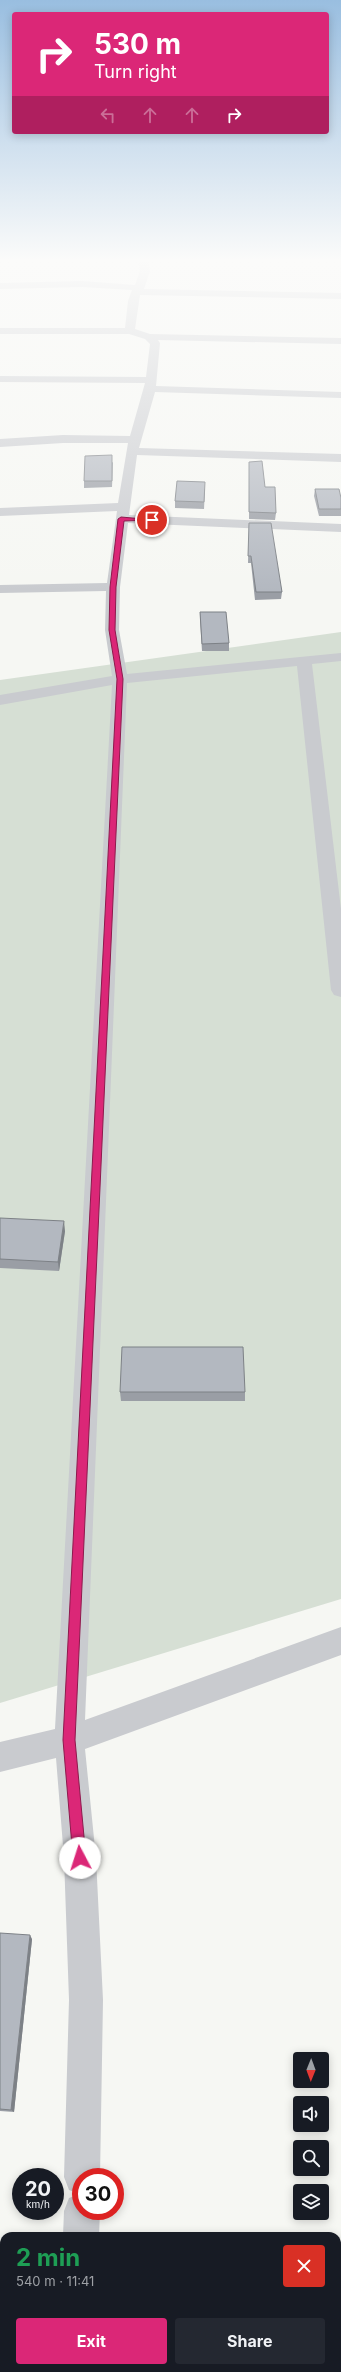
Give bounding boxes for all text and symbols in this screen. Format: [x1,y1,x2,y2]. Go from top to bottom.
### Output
text: 530 m [94,27,181,61]
icon: right [28,28,80,80]
text: Turn right [94,61,177,82]
icon: left [97,104,119,126]
icon: ahead [139,104,161,126]
icon: ahead [181,104,203,126]
icon: right [223,104,245,126]
pin [135,503,169,537]
icon: arrive [141,509,163,531]
position arrow [59,1837,101,1879]
north arrow [293,2052,329,2088]
map controls [293,2052,329,2220]
button: sound [293,2096,329,2132]
button: search [293,2140,329,2176]
speed limit sign: 30 [72,2168,124,2220]
text: 20 [25,2177,51,2201]
button: layers [293,2184,329,2220]
text: km/h [26,2198,50,2210]
text: 2 min [16,2243,80,2272]
button: close [283,2245,325,2287]
text: 540 m · 11:41 [16,2273,94,2289]
button: Exit [16,2318,167,2364]
button: Share [175,2318,325,2364]

